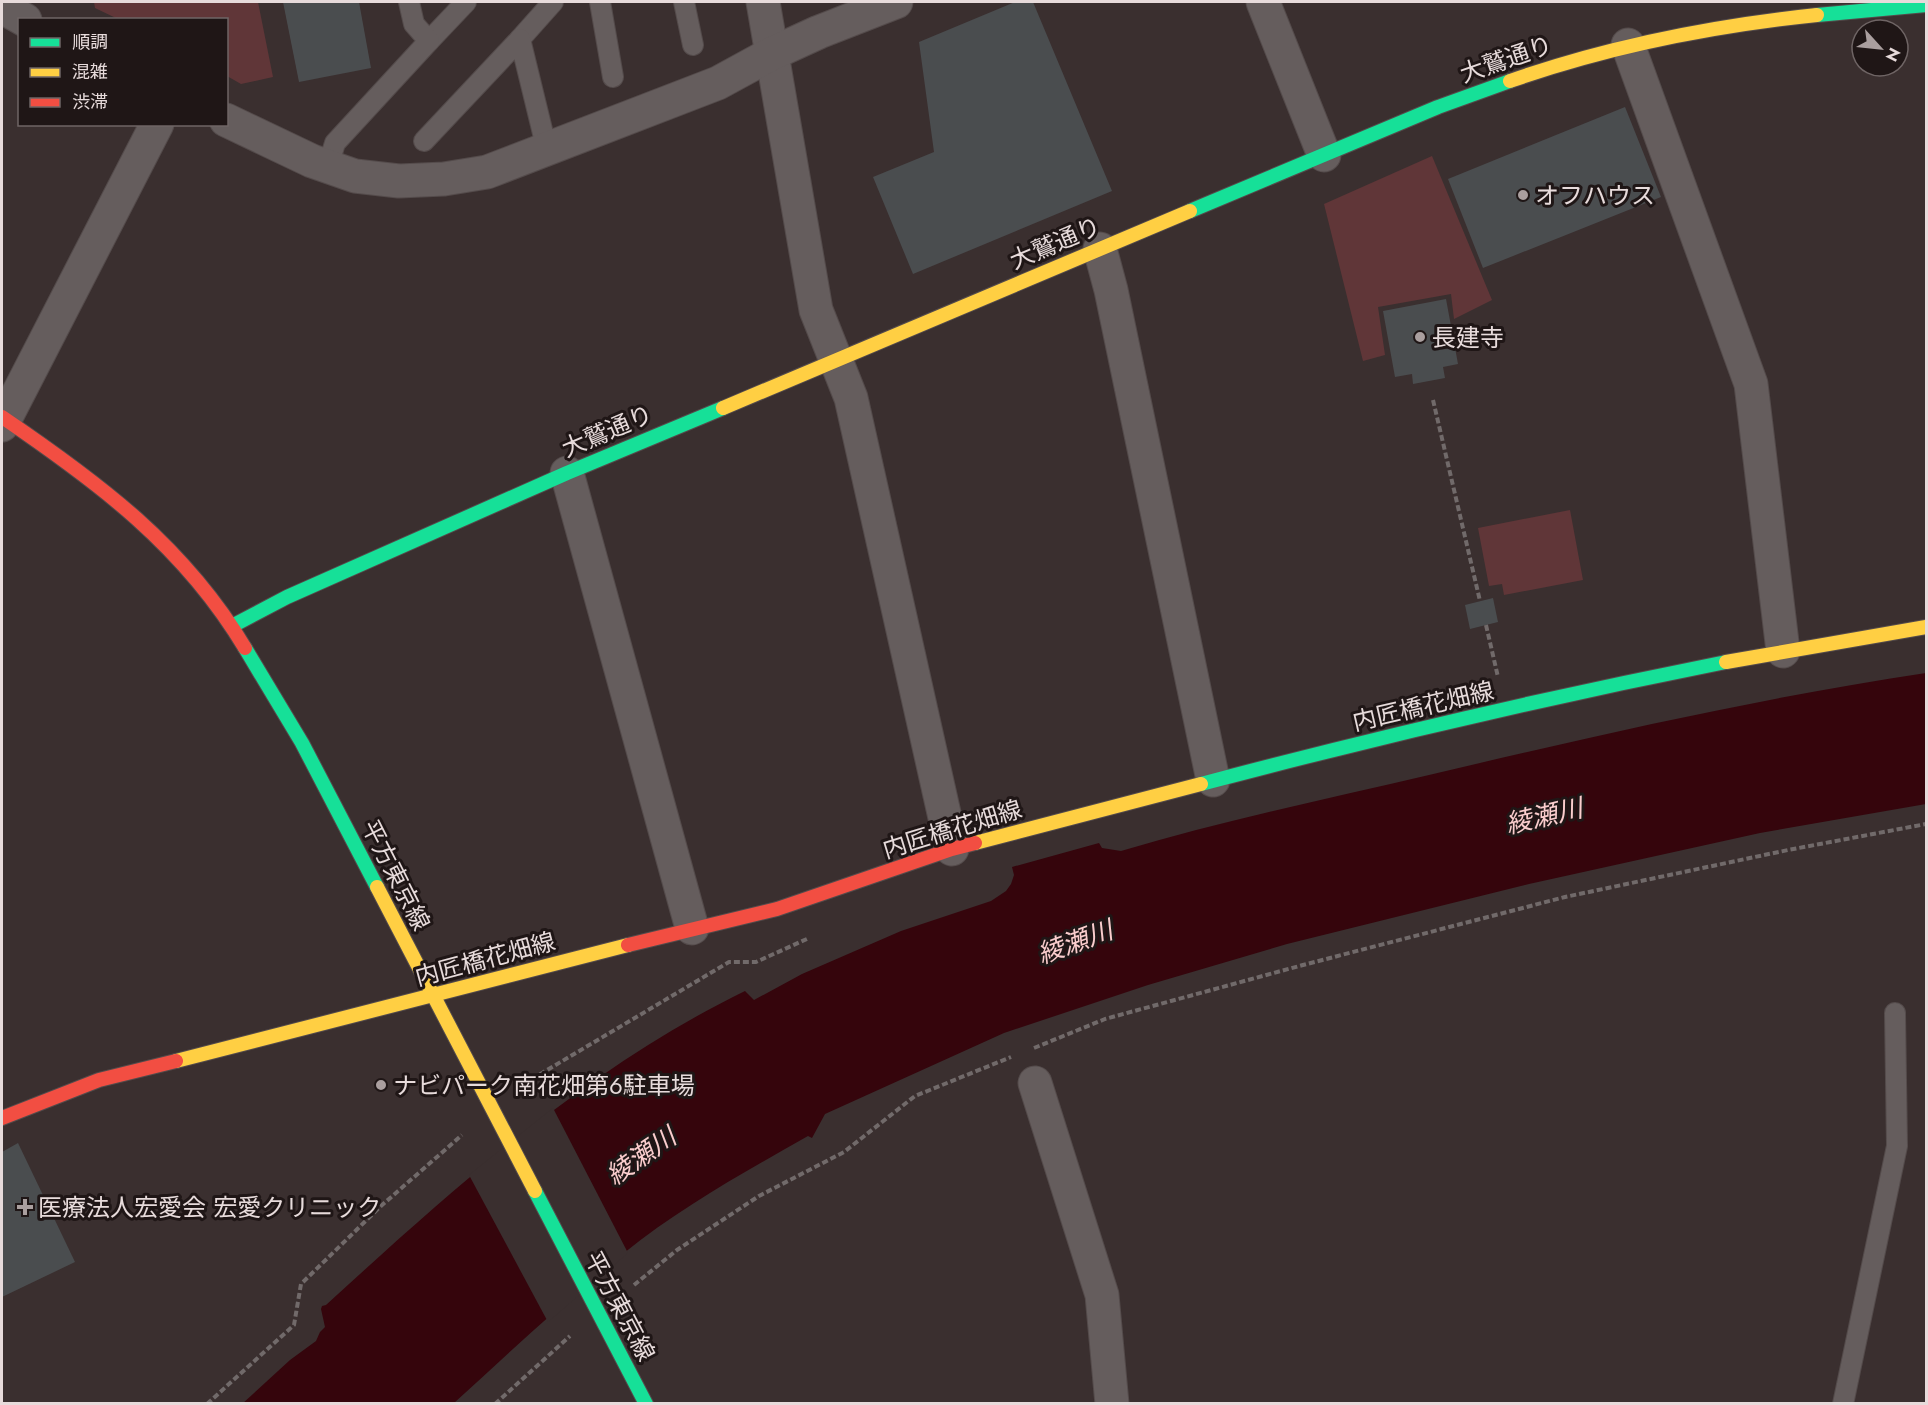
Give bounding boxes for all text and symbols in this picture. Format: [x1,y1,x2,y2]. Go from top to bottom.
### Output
legend [18,18,228,126]
north arrow [1850,18,1910,78]
street label: 大鷲通り [1455,27,1557,91]
text: 順調 [72,29,108,55]
text: N [1880,44,1906,65]
text: 混雑 [72,59,108,85]
text: 渋滞 [72,89,108,115]
place label: オフハウス [1535,178,1655,213]
marker: オフハウス [1516,188,1530,202]
street label: 大鷲通り [1004,208,1106,278]
place label: 長建寺 [1432,320,1504,355]
marker: 長建寺 [1413,330,1427,344]
street label: 大鷲通り [556,396,658,466]
street label: 内匠橋花畑線 [1349,673,1497,739]
water label: 綾瀬川 [1502,788,1589,843]
street label: 内匠橋花畑線 [878,791,1026,867]
street label: 平方東京線 [353,814,439,936]
water label: 綾瀬川 [1032,910,1121,973]
street label: 内匠橋花畑線 [411,923,559,995]
place label: ナビパーク南花畑第6駐車場 [393,1068,695,1103]
marker: ナビパーク南花畑第6駐車場 [374,1078,388,1092]
water label: 綾瀬川 [598,1116,686,1194]
place label: 医療法人宏愛会 宏愛クリニック [38,1190,381,1225]
marker: 医療法人宏愛会 宏愛クリニック [16,1198,34,1216]
street label: 平方東京線 [576,1245,664,1367]

